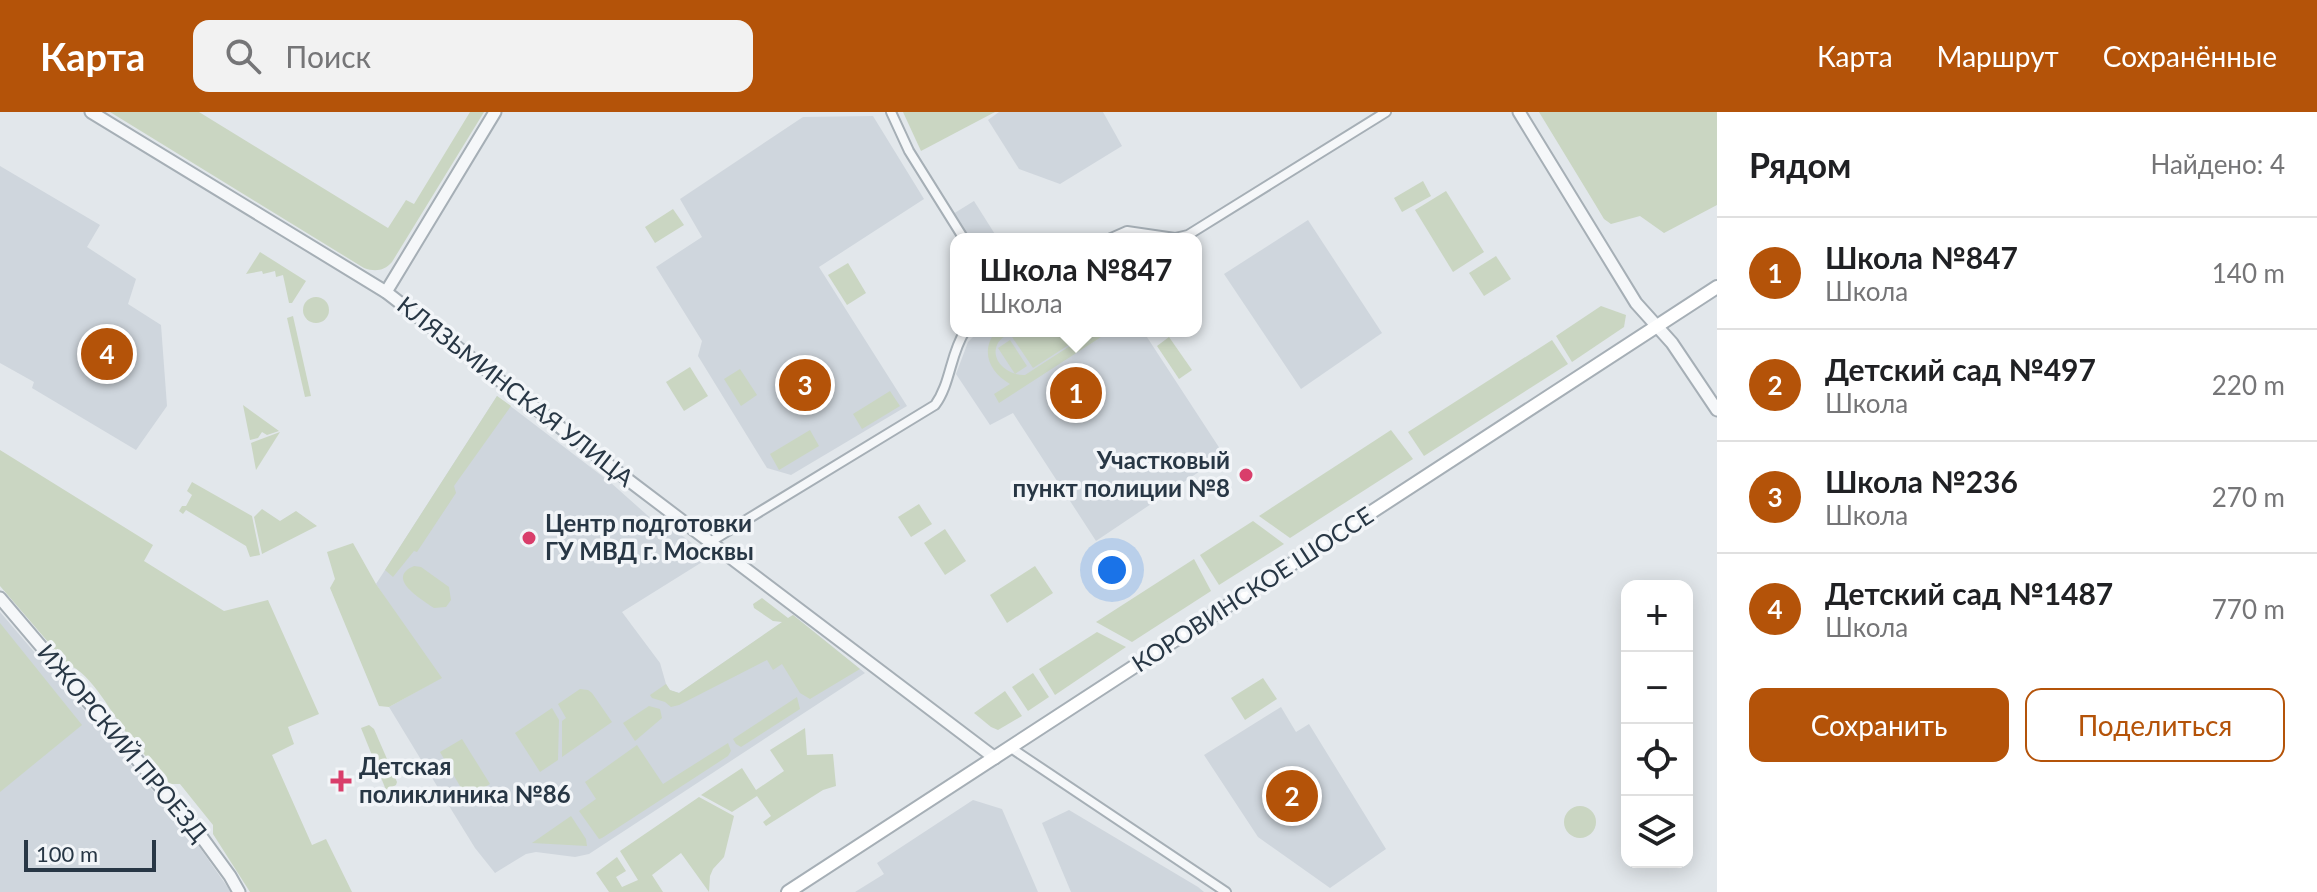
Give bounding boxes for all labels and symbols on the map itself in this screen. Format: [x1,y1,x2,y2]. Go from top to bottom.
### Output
street label: КЛЯЗЬМИНСКАЯ УЛИЦА [392,290,640,493]
pin: 4 [81,324,133,384]
pin: 3 [779,355,831,415]
pin: 1 [1050,363,1102,423]
place label: Участковый пункт полиции №8 [1012,445,1230,502]
marker: Участковый пункт полиции №8 [1237,466,1255,484]
street label: КОРОВИНСКОЕ ШОССЕ [1126,500,1378,678]
place label: Центр подготовки ГУ МВД г. Москвы [545,508,754,565]
marker: Центр подготовки ГУ МВД г. Москвы [520,529,538,547]
your location [1092,550,1132,590]
street label: ИЖОРСКИЙ ПРОЕЗД [32,637,214,847]
place label: Детская поликлиника №86 [359,751,571,808]
pin: 2 [1266,766,1318,826]
marker: Детская поликлиника №86 [330,770,352,792]
scale bar [24,836,156,872]

